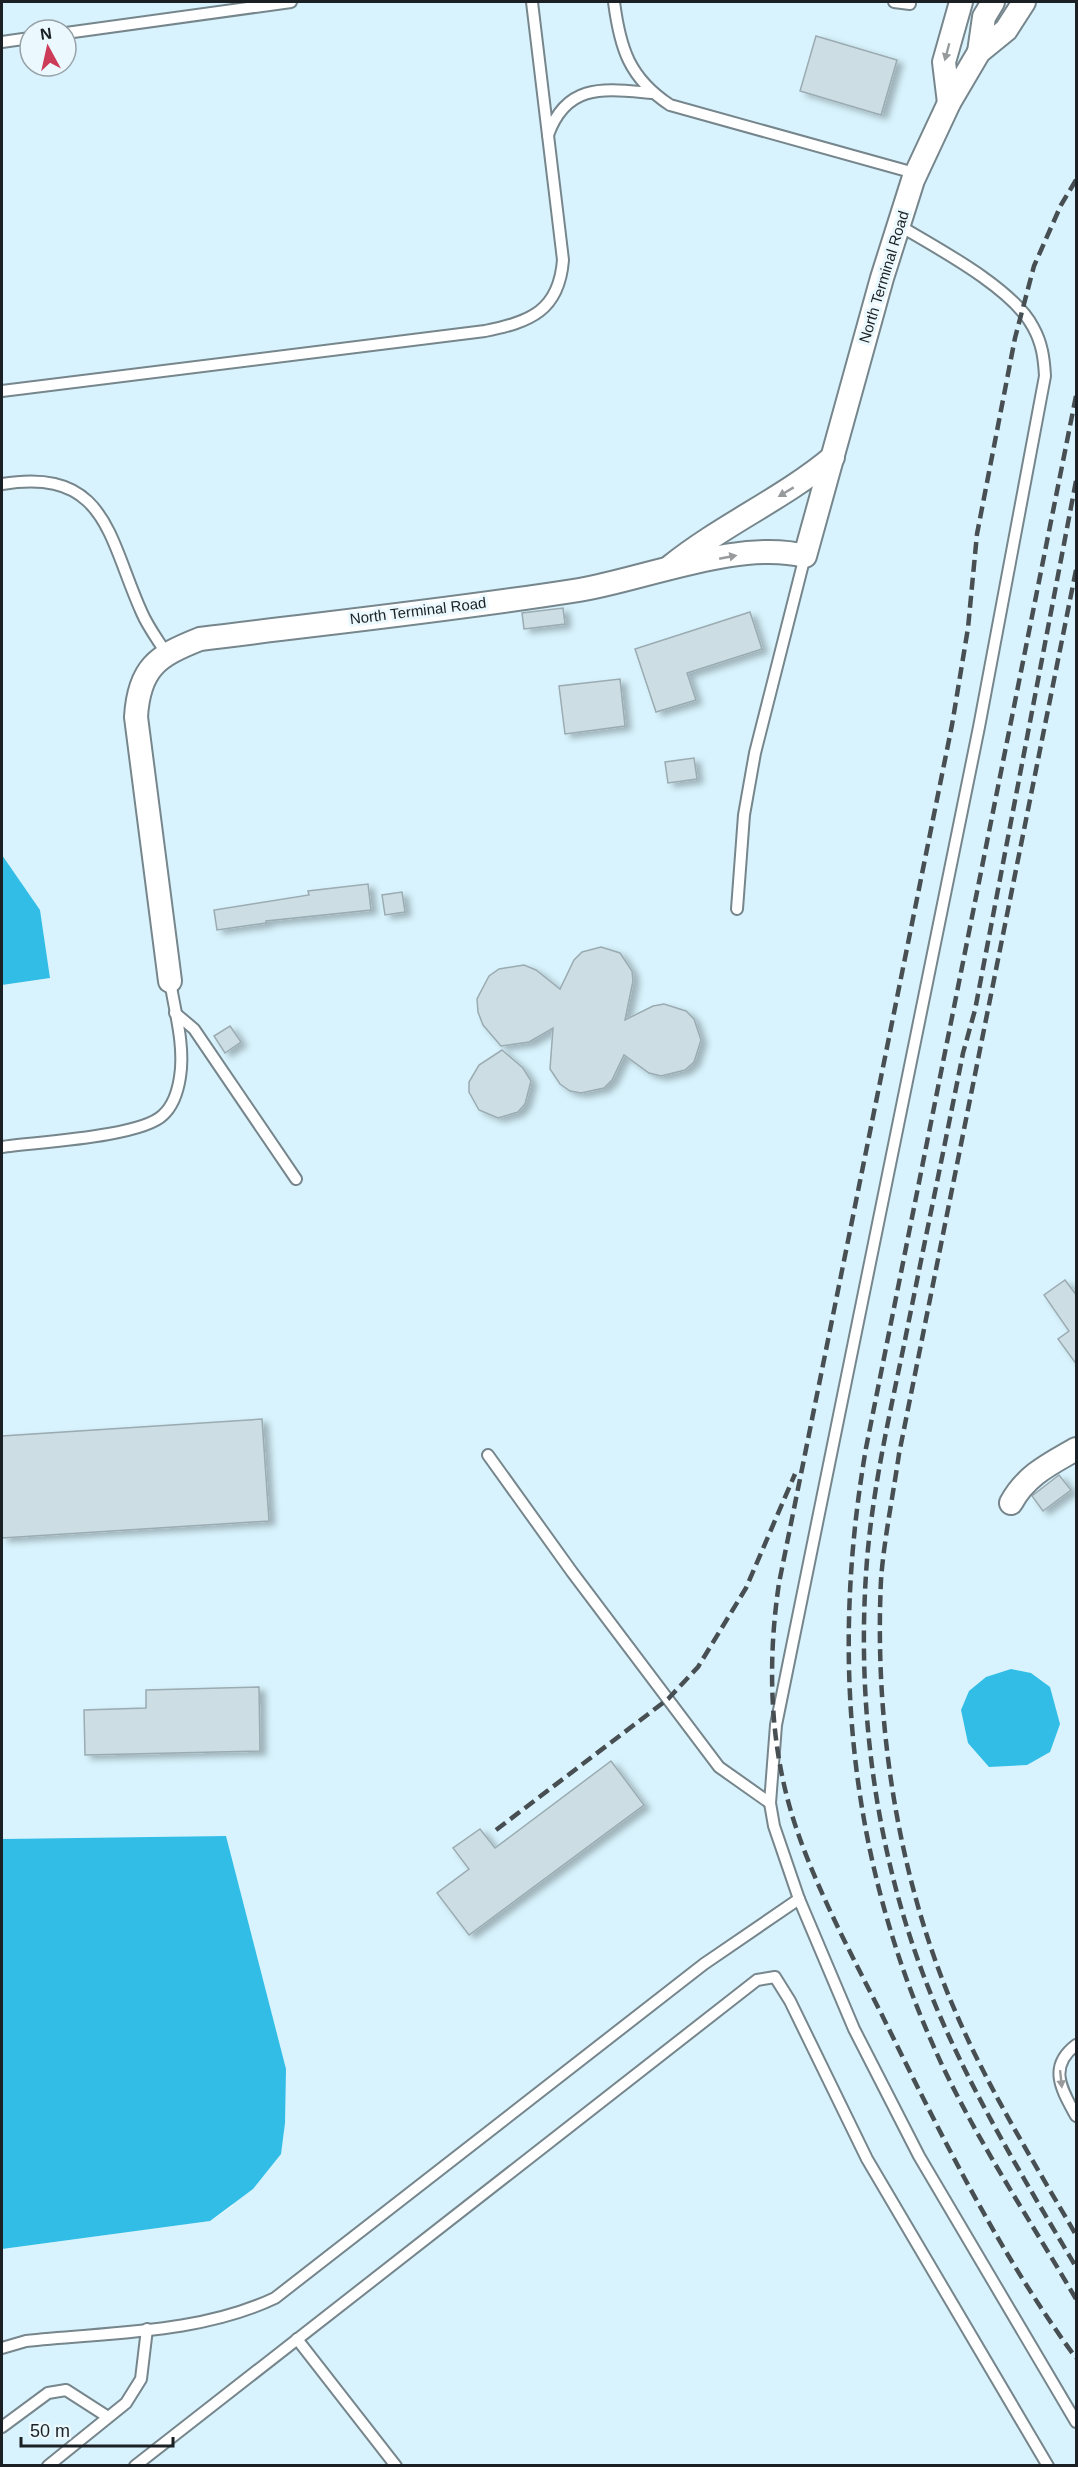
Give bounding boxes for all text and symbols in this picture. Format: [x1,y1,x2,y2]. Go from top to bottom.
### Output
north arrow [18,18,78,78]
text: N [39,24,53,43]
one-way arrow [942,43,951,61]
street label: North Terminal Road [855,209,912,345]
one-way arrow [778,486,794,497]
one-way arrow [719,552,738,561]
street label: North Terminal Road [349,594,487,627]
one-way arrow [1056,2070,1066,2089]
scale bar [21,2410,172,2448]
text: 50 m [30,2421,70,2441]

